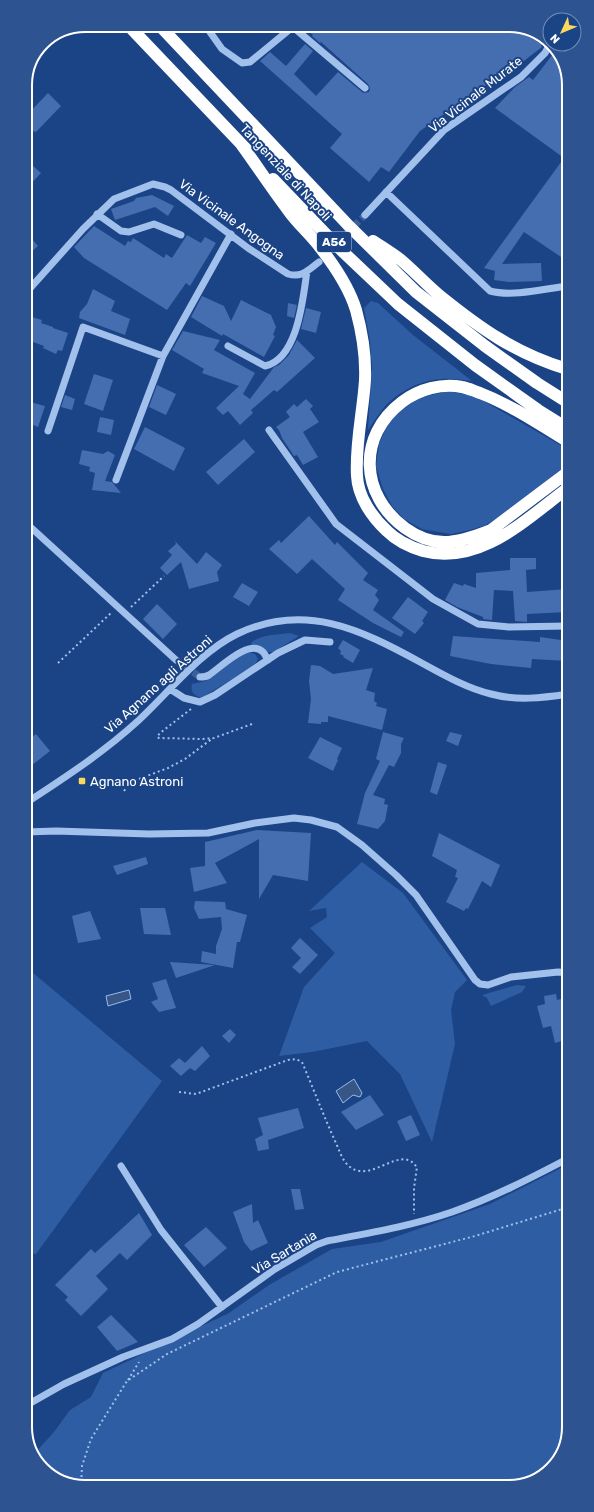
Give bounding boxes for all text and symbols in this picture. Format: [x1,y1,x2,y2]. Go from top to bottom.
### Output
north arrow [542,12,582,52]
text: N [548,31,563,46]
street label: Via Vicinale Murate [425,53,525,136]
street label: Tangenziale di Napoli [236,121,334,224]
street label: Via Vicinale Angogna [176,176,287,263]
road number: A56 [317,232,351,252]
street label: Via Agnano agli Astroni [102,632,216,737]
place label: Agnano Astroni [90,774,183,790]
marker: Agnano Astroni [77,776,87,786]
street label: Via Sartania [249,1227,319,1278]

